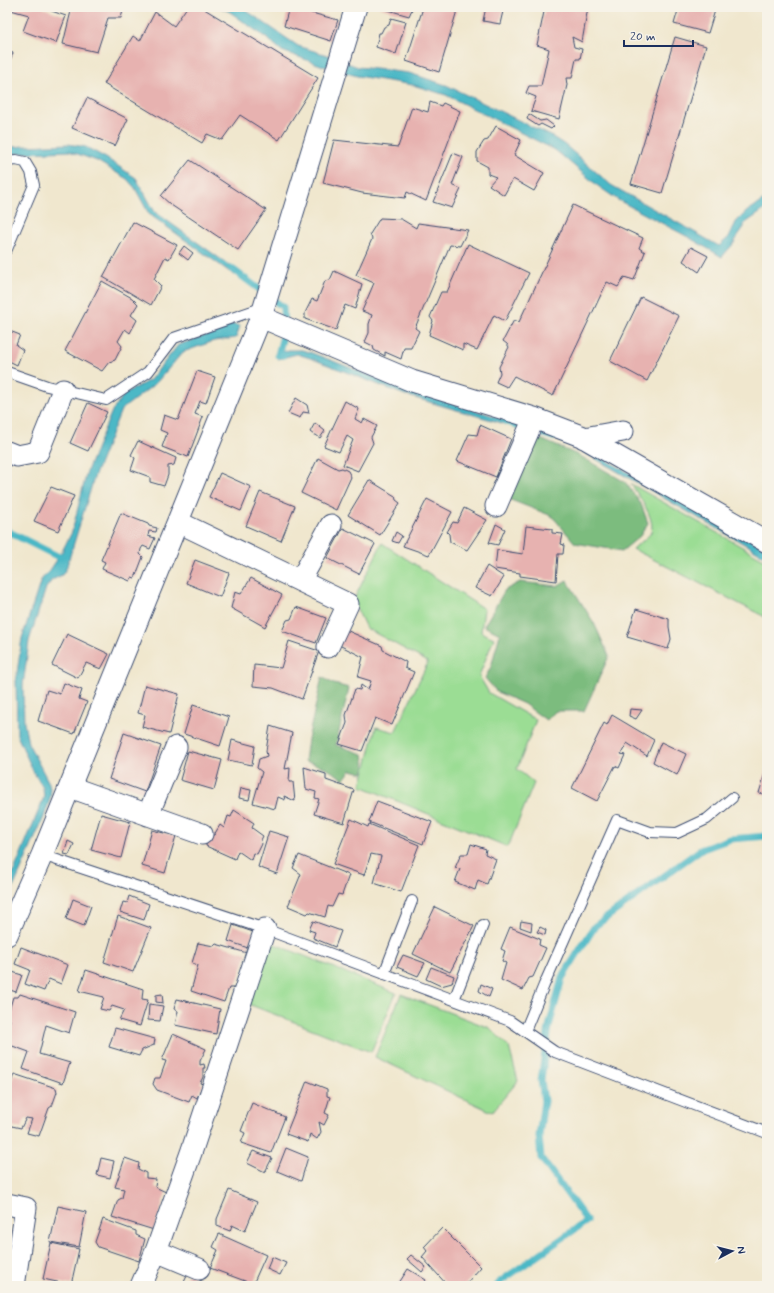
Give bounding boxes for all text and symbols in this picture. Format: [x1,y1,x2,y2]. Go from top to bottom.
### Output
scale bar [624,22,693,48]
text: 20 m [630,29,656,45]
north arrow [712,1231,752,1271]
text: N [734,1245,748,1254]

